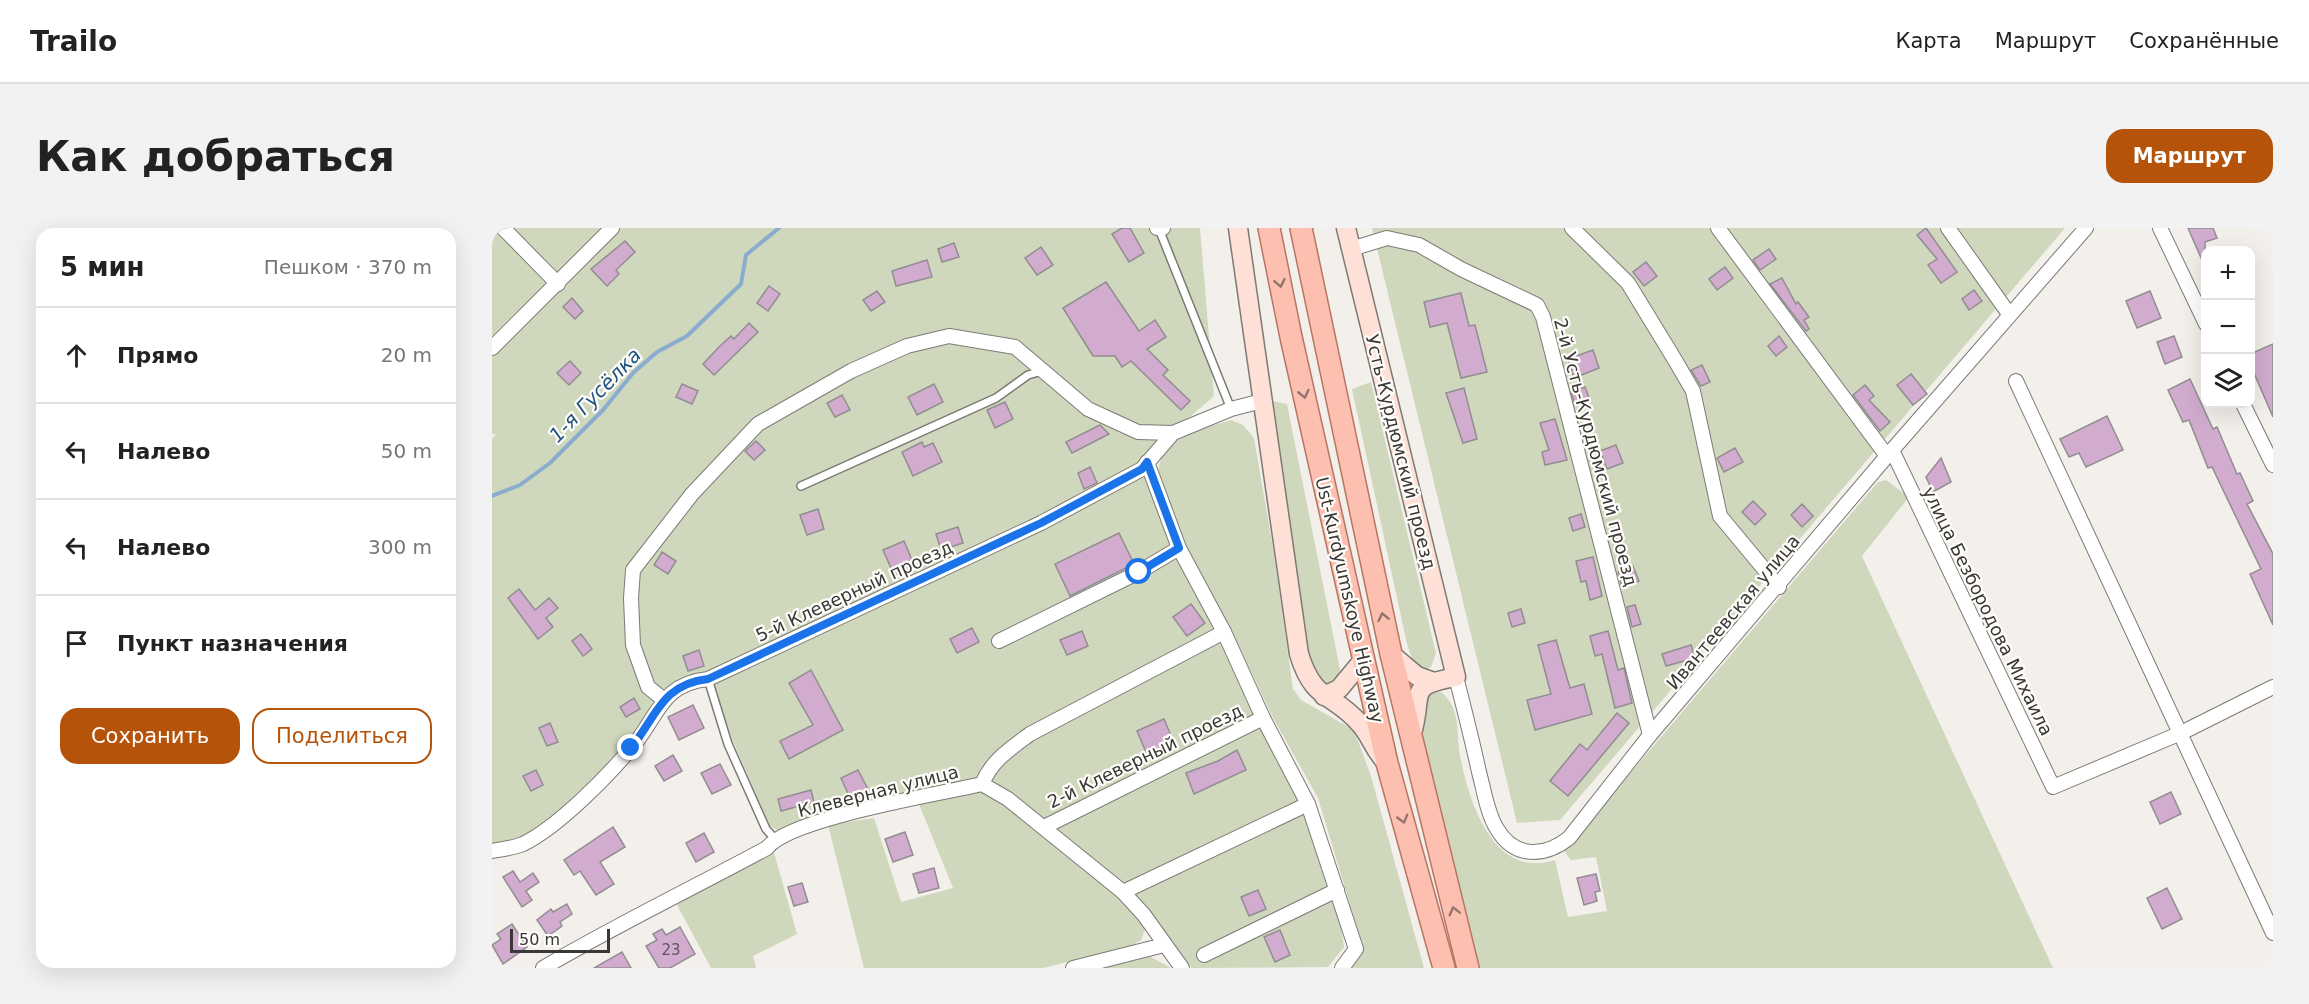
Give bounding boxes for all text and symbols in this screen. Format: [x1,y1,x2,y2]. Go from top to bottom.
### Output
text: Trailo [30,25,117,58]
text: Карта [1896,29,1962,53]
text: Маршрут [1995,29,2096,53]
text: Сохранённые [2129,29,2279,53]
button: Маршрут [2106,129,2273,183]
text: Как добраться [36,132,395,181]
map controls [2201,246,2255,408]
button: + [2201,246,2255,300]
text: 5 мин [60,252,145,282]
text: Пешком · 370 m [264,255,432,279]
one-way arrow [1273,277,1286,287]
button: − [2201,300,2255,354]
street label: 2-й Усть-Курдюмский проезд [1550,315,1642,589]
street label: Усть-Курдюмский проезд [1362,332,1440,572]
icon: ahead [60,339,93,372]
text: Прямо [117,343,198,368]
text: 20 m [381,343,432,367]
water label: 1-я Гусёлка [544,343,646,447]
button: layers [2201,354,2255,408]
one-way arrow [1296,389,1309,399]
icon: left [60,435,93,468]
text: Налево [117,439,210,464]
text: 50 m [381,439,432,463]
street label: Ust-Kurdyumskoye Highway [1311,475,1389,725]
street label: улица Безбородова Михаила [1918,483,2058,739]
street label: Ивантеевская улица [1662,530,1804,694]
icon: left [60,531,93,564]
text: Налево [117,535,210,560]
text: 300 m [368,535,432,559]
street label: 5-й Клеверный проезд [752,536,956,646]
route start [1125,558,1151,584]
one-way arrow [1377,612,1390,622]
icon: arrive [60,627,93,660]
text: Пункт назначения [117,631,348,656]
street label: 2-й Клеверный проезд [1044,700,1246,812]
button: Сохранить [60,708,240,764]
button: Поделиться [252,708,432,764]
route end [617,734,643,760]
street label: Клеверная улица [795,761,961,821]
one-way arrow [1396,813,1408,824]
one-way arrow [1449,906,1462,916]
scale bar [510,926,610,954]
text: 50 m [519,930,560,949]
house number: 23 [661,941,681,959]

